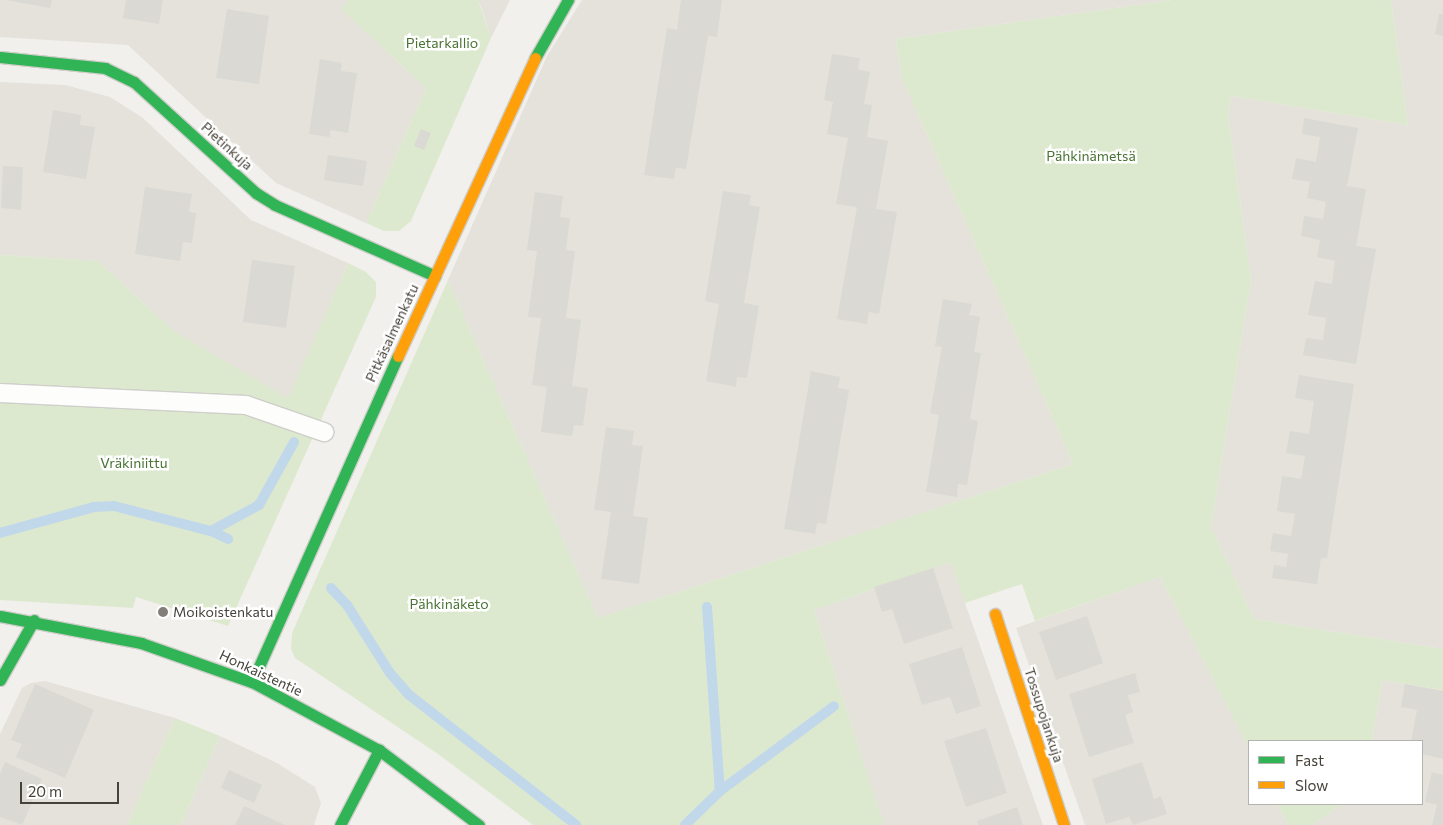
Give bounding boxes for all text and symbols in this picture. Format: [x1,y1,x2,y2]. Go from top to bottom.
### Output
park label: Pietarkallio [406,35,478,51]
street label: Pietinkuja [198,119,256,173]
park label: Pähkinämetsä [1046,148,1136,164]
street label: Pitkäsalmenkatu [362,281,422,385]
park label: Vräkiniittu [100,455,168,471]
park label: Pähkinäketo [409,596,489,612]
place label: Moikoistenkatu [173,604,273,620]
marker: Moikoistenkatu [157,606,169,618]
street label: Honkaistentie [217,646,305,700]
street label: Tossupojankuja [1021,666,1067,764]
legend [1248,740,1423,805]
text: Fast [1295,751,1324,769]
scale bar [22,772,121,804]
text: Slow [1295,776,1328,794]
text: 20 m [28,782,62,800]

